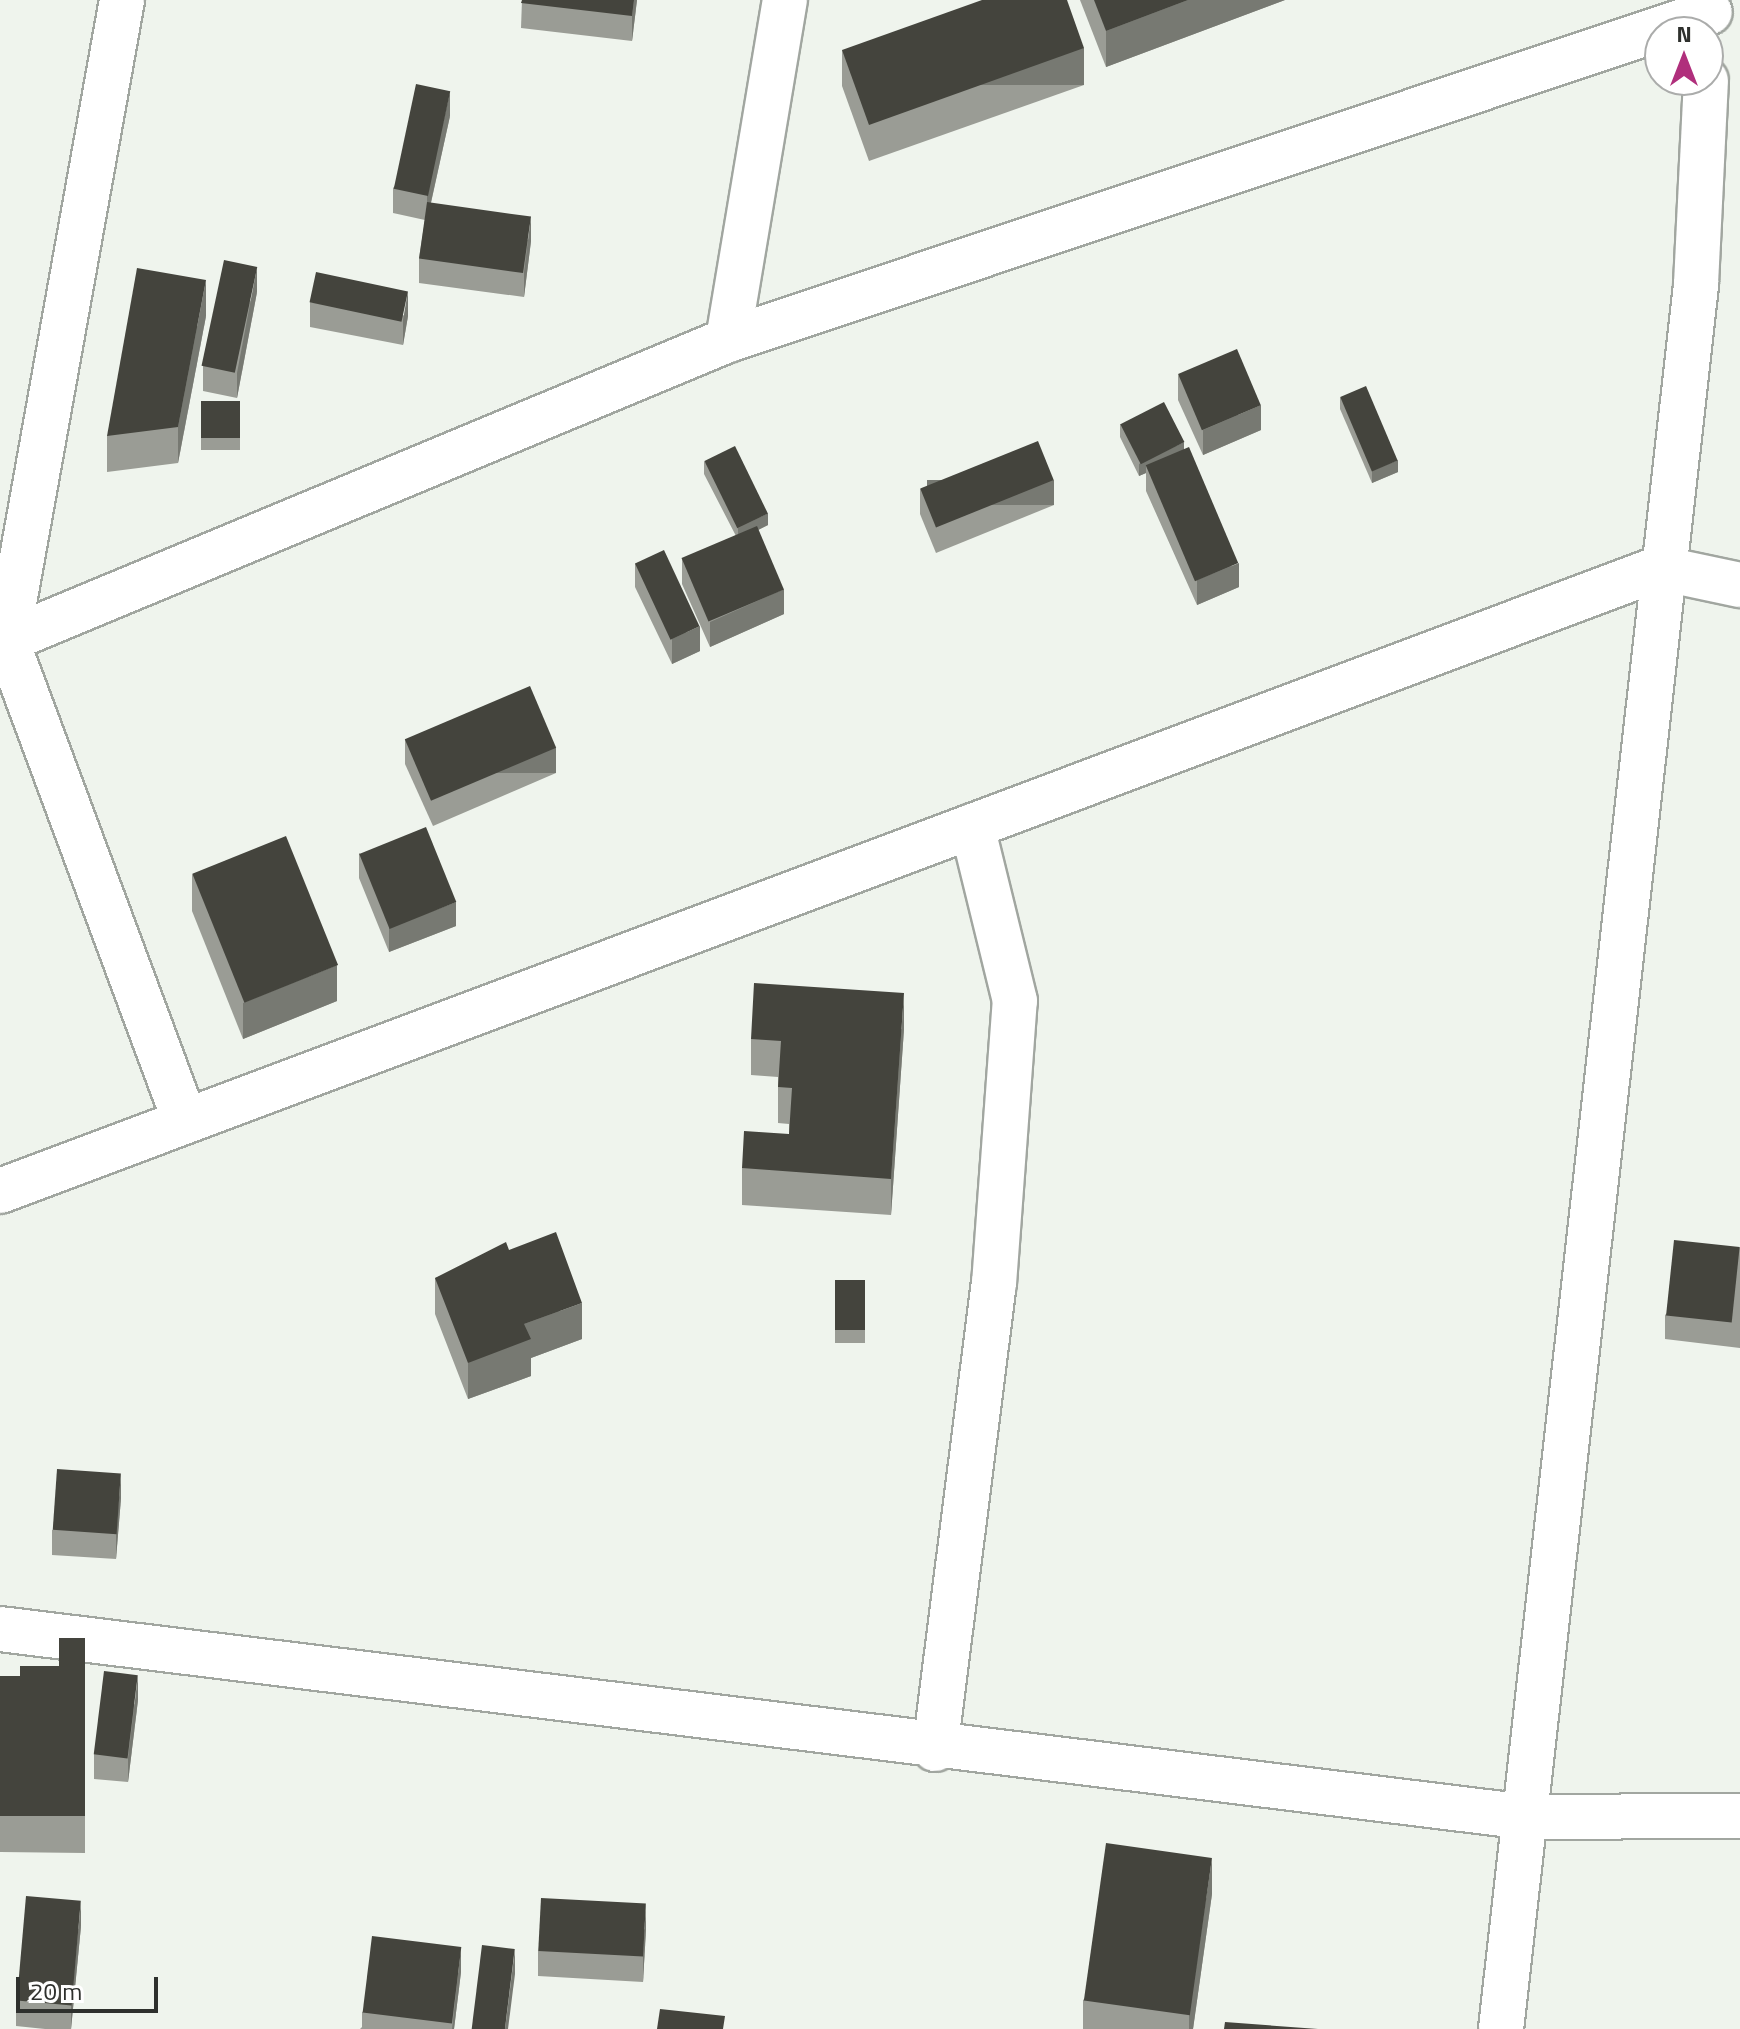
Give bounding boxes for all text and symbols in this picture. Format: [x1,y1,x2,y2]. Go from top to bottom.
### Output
north arrow [1644,16,1724,96]
text: N [1676,17,1692,51]
scale bar [20,1961,162,2011]
text: 20 m [30,1973,82,2009]

